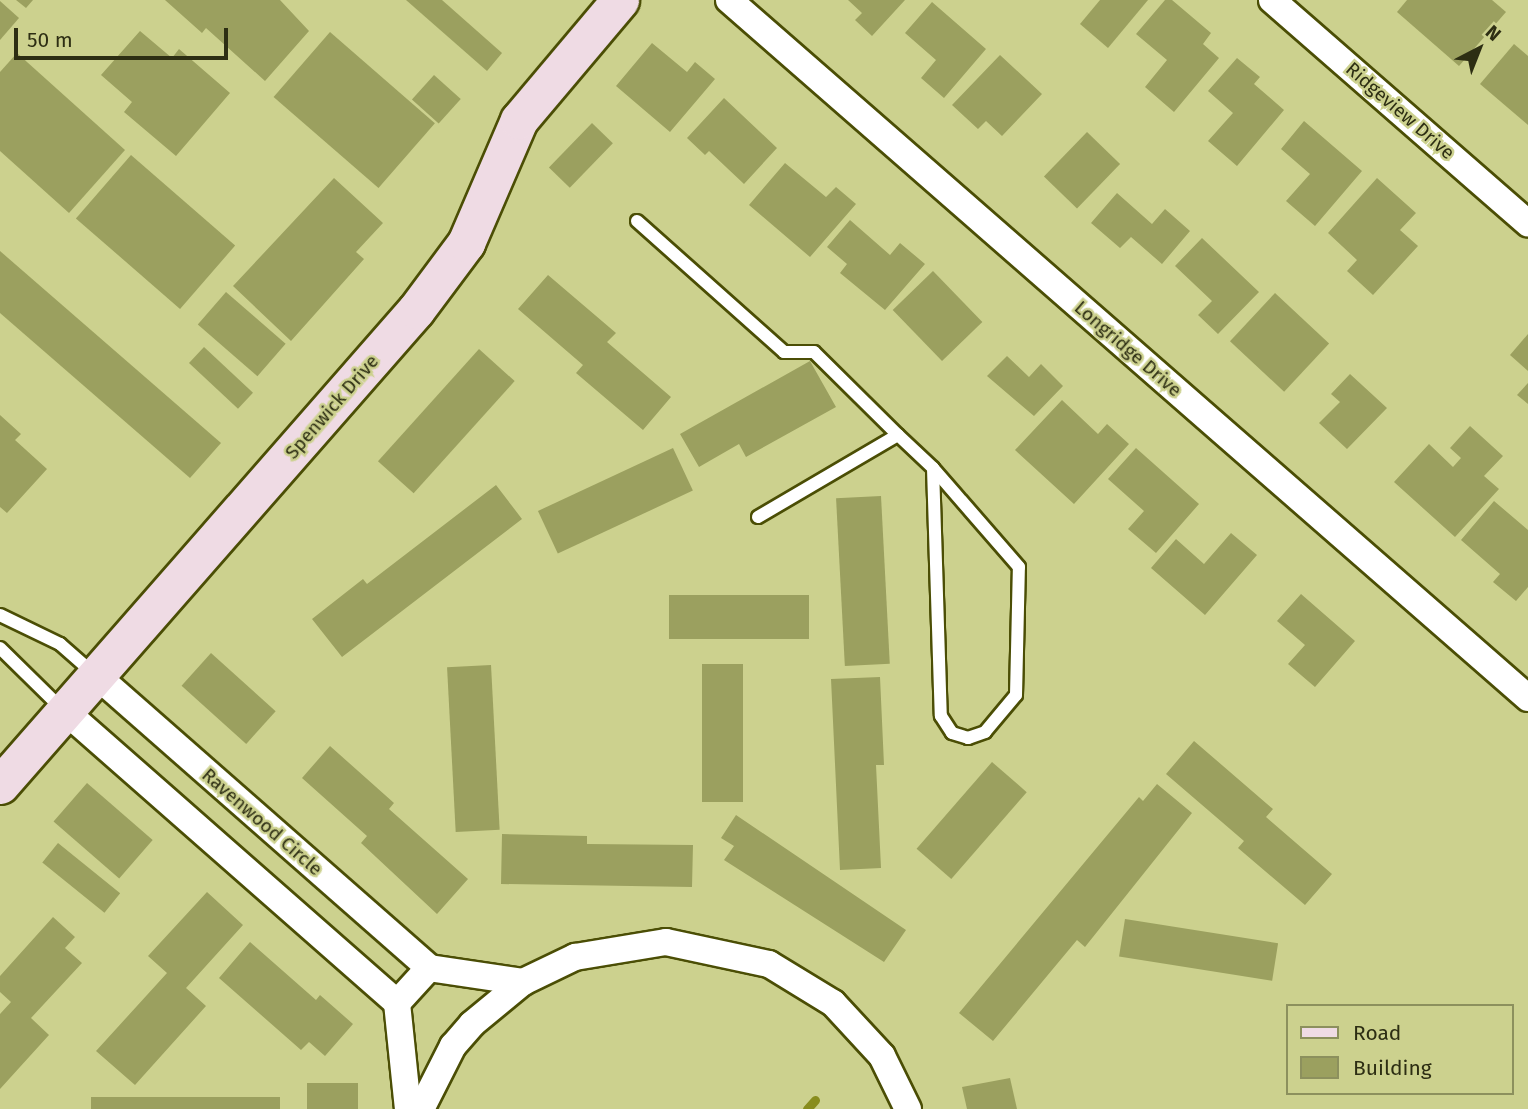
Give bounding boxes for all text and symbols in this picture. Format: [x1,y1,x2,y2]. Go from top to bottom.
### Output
scale bar [18,14,231,58]
north arrow [1444,14,1514,84]
text: N [1481,20,1506,46]
text: 50 m [27,27,73,53]
street label: Ridgeview Drive [1341,58,1459,164]
street label: Longridge Drive [1070,296,1186,402]
street label: Spenwick Drive [281,350,383,464]
street label: Ravenwood Circle [197,764,327,880]
legend [1286,1004,1514,1095]
text: Road [1353,1020,1401,1046]
text: Building [1353,1055,1432,1081]

